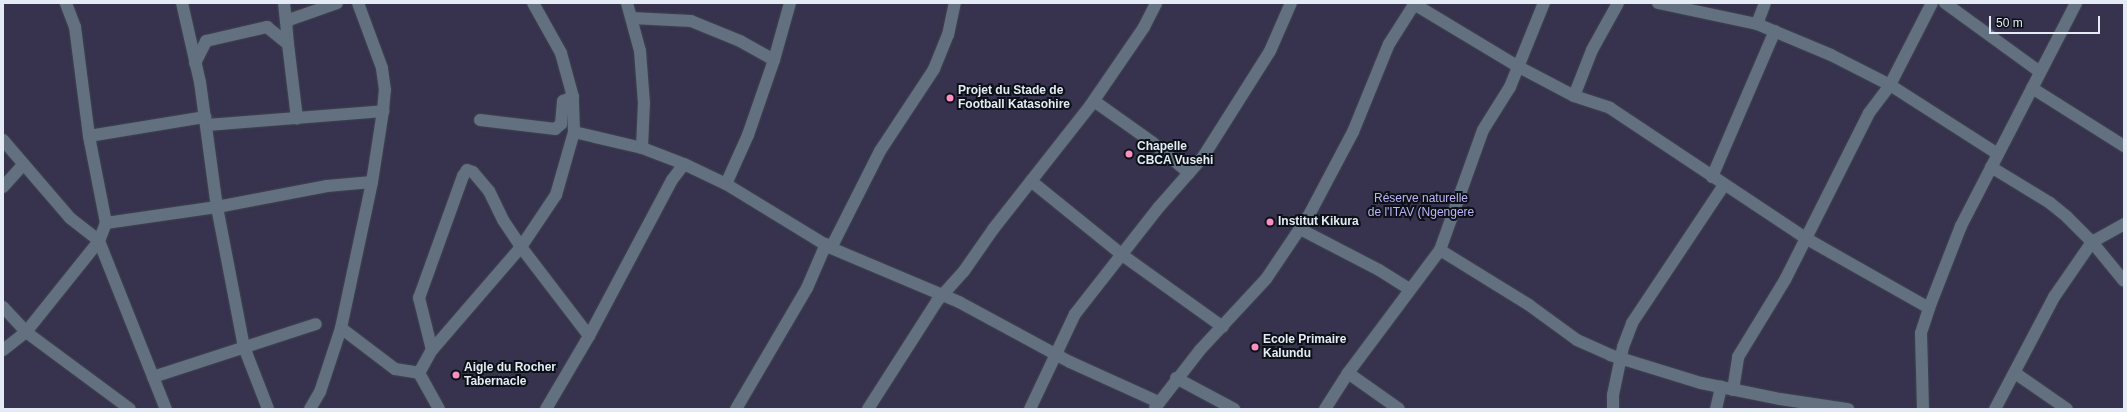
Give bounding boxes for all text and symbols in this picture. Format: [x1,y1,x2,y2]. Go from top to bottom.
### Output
scale bar [1991,8,2102,34]
text: 50 m [1996,16,2023,30]
place label: Projet du Stade de Football Katasohire [958,84,1070,112]
marker: Projet du Stade de Football Katasohire [945,93,955,103]
place label: Chapelle CBCA Vusehi [1137,140,1214,168]
marker: Chapelle CBCA Vusehi [1124,149,1134,159]
park label: Réserve naturelle de l'ITAV (Ngengere [1368,192,1474,220]
place label: Institut Kikura [1278,215,1359,229]
marker: Institut Kikura [1265,217,1275,227]
place label: Ecole Primaire Kalundu [1263,333,1346,361]
marker: Ecole Primaire Kalundu [1250,342,1260,352]
place label: Aigle du Rocher Tabernacle [464,361,556,389]
marker: Aigle du Rocher Tabernacle [451,370,461,380]

